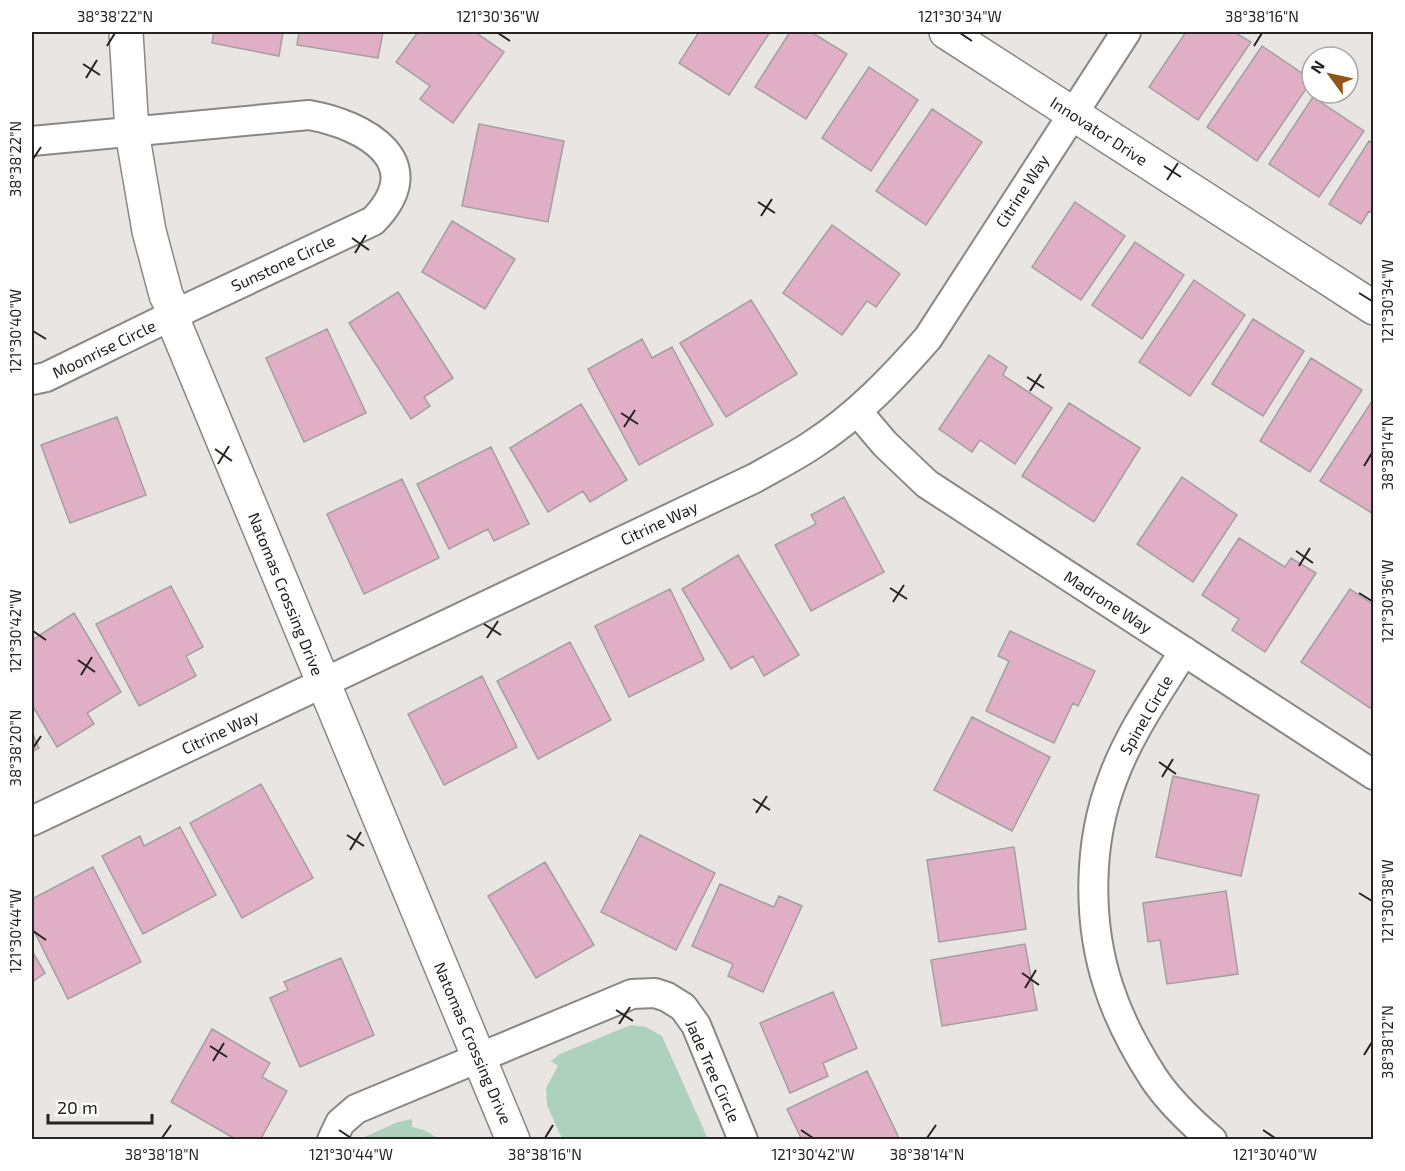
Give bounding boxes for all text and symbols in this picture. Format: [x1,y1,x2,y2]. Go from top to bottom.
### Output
text: 38°38'22"N [77,7,153,25]
text: 121°30'36"W [457,7,539,25]
text: 121°30'34"W [918,7,1002,25]
text: 38°38'16"N [1225,7,1299,25]
north arrow [1300,45,1360,105]
text: N [1306,57,1328,77]
street label: Innovator Drive [1047,92,1151,169]
text: 38°38'22"N [6,121,24,197]
street label: Citrine Way [991,150,1052,231]
street label: Sunstone Circle [228,230,338,295]
text: 121°30'34"W [1378,259,1396,343]
text: 121°30'40"W [6,289,24,373]
street label: Moonrise Circle [49,315,159,382]
text: 38°38'14"N [1378,416,1396,490]
street label: Citrine Way [617,496,701,549]
street label: Natomas Crossing Drive [245,510,328,678]
text: 121°30'36"W [1378,560,1396,642]
street label: Madrone Way [1061,566,1156,637]
text: 121°30'42"W [6,589,24,673]
street label: Spinel Circle [1115,672,1176,758]
street label: Citrine Way [178,705,262,758]
text: 38°38'20"N [6,710,24,786]
text: 121°30'38"W [1378,859,1396,943]
text: 121°30'44"W [6,889,24,973]
street label: Natomas Crossing Drive [431,959,516,1127]
text: 38°38'12"N [1378,1005,1396,1079]
street label: Jade Tree Circle [682,1016,745,1125]
scale bar [48,1087,152,1125]
text: 20 m [57,1096,98,1118]
text: 38°38'18"N [125,1145,199,1163]
text: 121°30'44"W [309,1145,393,1163]
text: 38°38'16"N [508,1145,582,1163]
text: 121°30'42"W [771,1145,855,1163]
text: 38°38'14"N [890,1145,964,1163]
text: 121°30'40"W [1233,1145,1317,1163]

